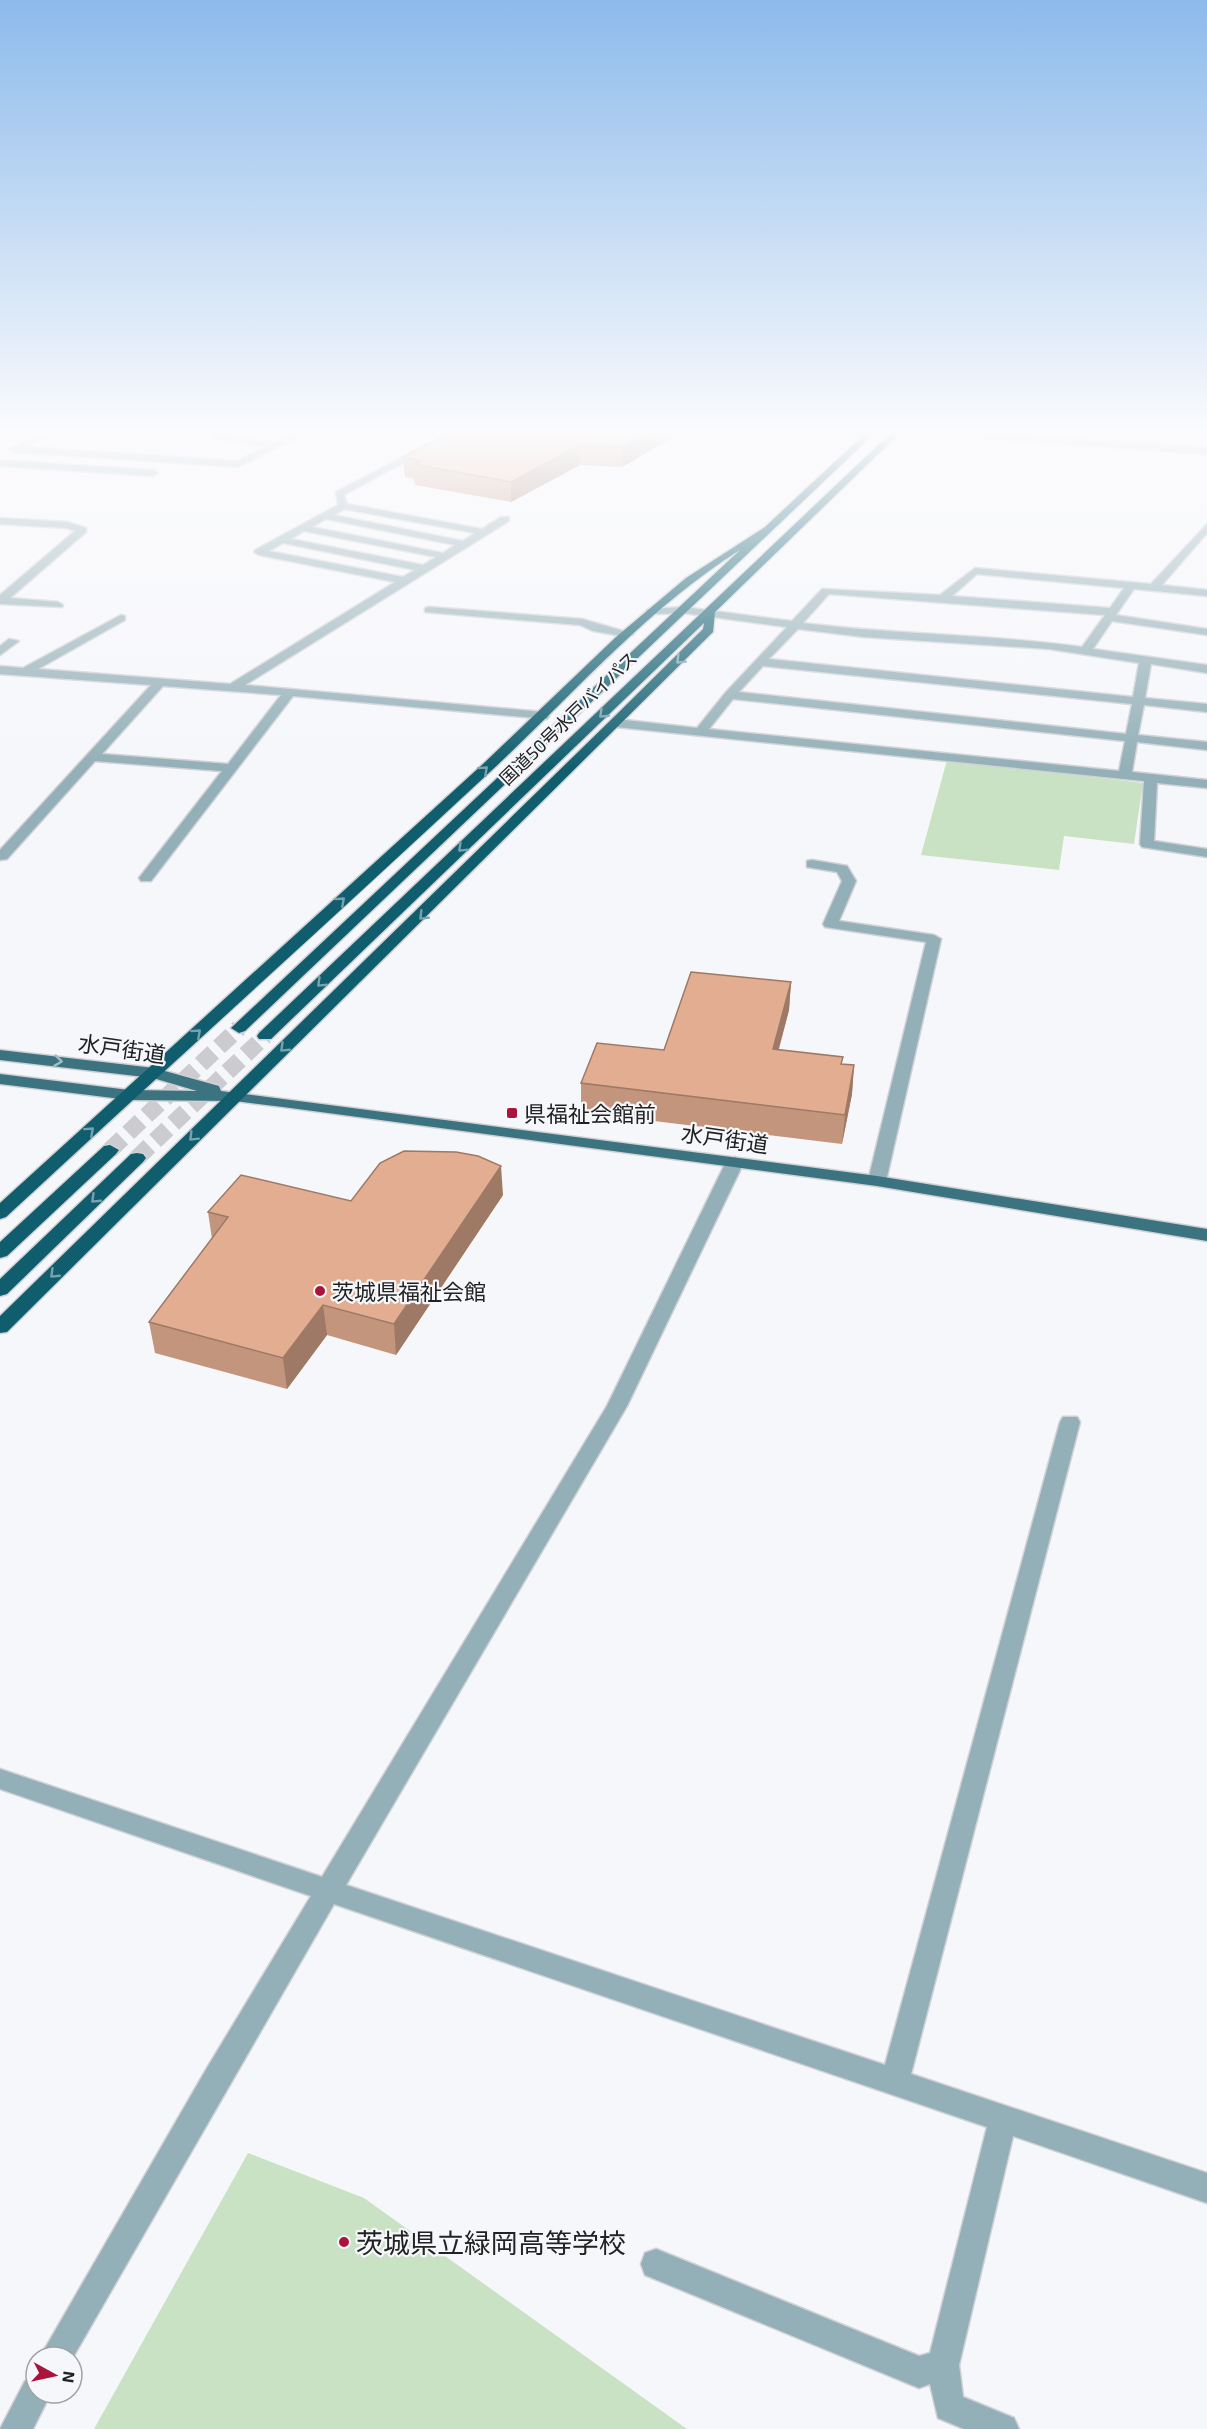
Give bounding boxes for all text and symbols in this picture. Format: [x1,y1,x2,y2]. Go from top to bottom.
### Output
street label: 国道50号水戸バイパス [495,647,641,789]
one-way arrow [676,652,687,663]
one-way arrow [599,706,610,717]
one-way arrow [478,766,488,777]
one-way arrow [458,841,469,852]
one-way arrow [334,897,344,908]
one-way arrow [419,908,430,919]
one-way arrow [317,976,327,987]
street label: 水戸街道 [77,1029,167,1067]
one-way arrow [190,1029,201,1040]
one-way arrow [280,1041,290,1052]
one-way arrow [54,1055,63,1067]
place label: 県福祉会館前 [524,1100,656,1126]
marker: 県福祉会館前 [505,1106,519,1120]
street label: 水戸街道 [680,1119,770,1157]
one-way arrow [83,1127,93,1138]
one-way arrow [190,1130,201,1141]
one-way arrow [91,1191,102,1202]
one-way arrow [51,1267,61,1278]
place label: 茨城県福祉会館 [332,1278,486,1304]
marker: 茨城県福祉会館 [313,1284,327,1298]
place label: 茨城県立緑岡高等学校 [356,2226,626,2258]
marker: 茨城県立緑岡高等学校 [337,2235,351,2249]
north arrow [24,2345,84,2405]
text: N [59,2370,80,2384]

